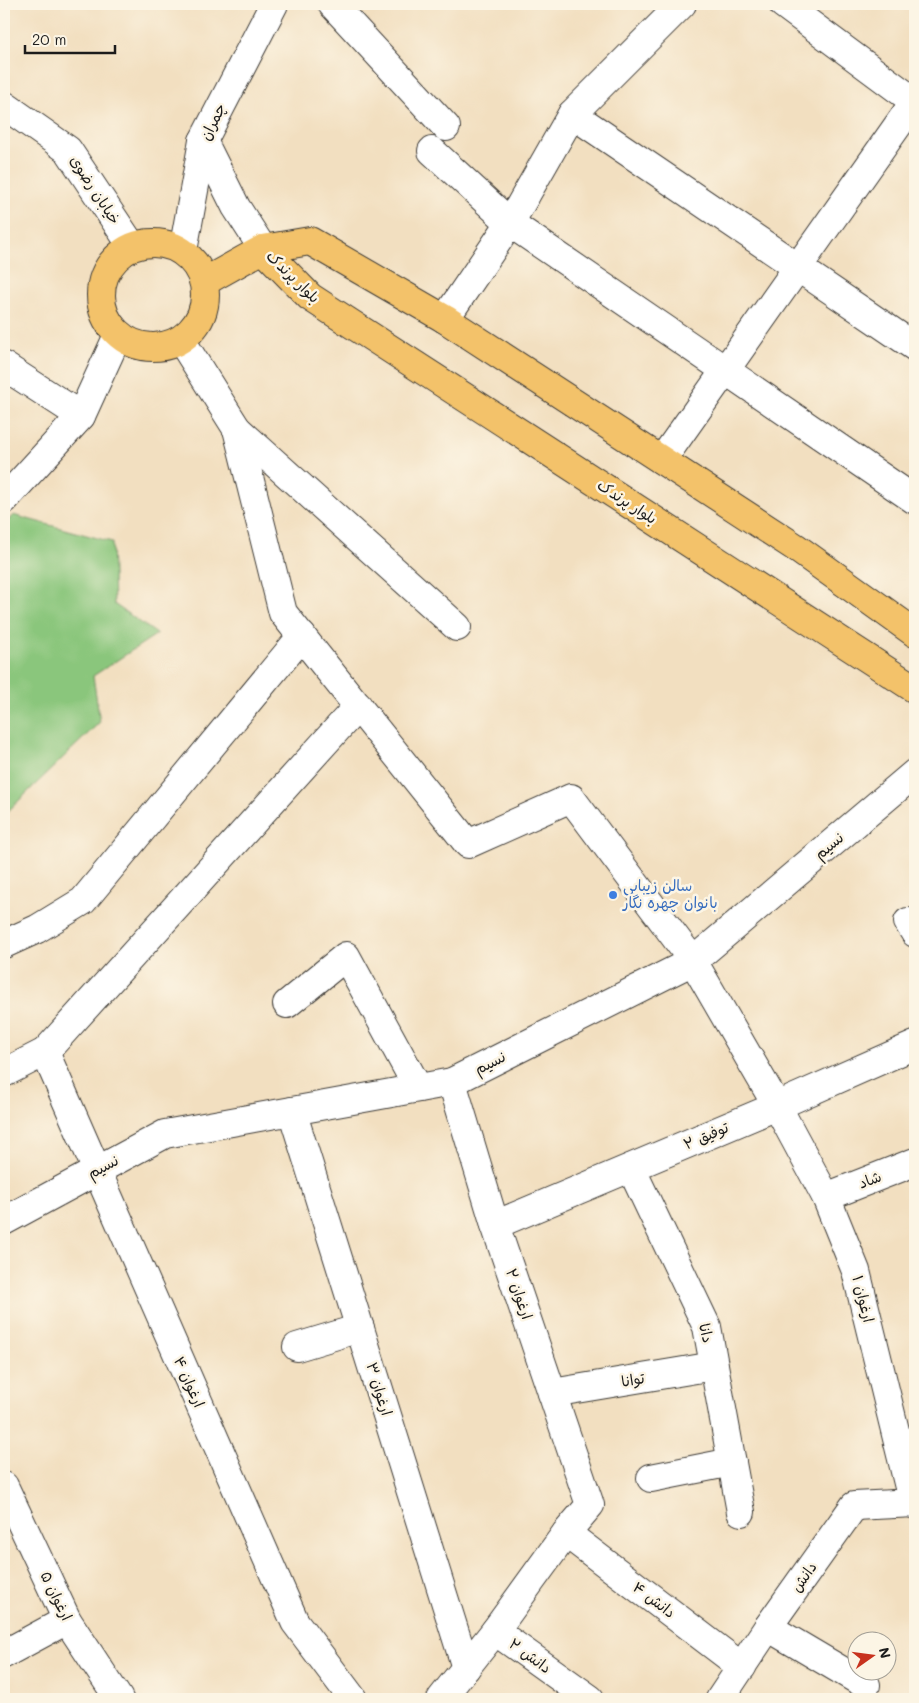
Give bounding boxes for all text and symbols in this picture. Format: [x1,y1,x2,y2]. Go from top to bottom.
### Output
scale bar [25,22,115,54]
text: 20 m [32,29,66,49]
street label: چمران [195,100,231,144]
street label: خیابان رضوی [66,151,126,228]
street label: بلوار پرندک [262,246,325,308]
street label: بلوار پرندک [593,474,661,529]
street label: نسیم [809,827,849,866]
place label: سالن زیبایی بانوان چهره نگار [622,875,718,913]
marker: سالن زیبایی بانوان چهره نگار [607,889,619,901]
street label: نسیم [470,1046,510,1081]
street label: توفیق ۲ [680,1116,732,1154]
street label: نسیم [83,1150,123,1185]
street label: شاد [855,1166,884,1193]
street label: ارغوان ۲ [502,1266,538,1322]
street label: ارغوان ۱ [848,1273,879,1324]
street label: دانا [695,1321,719,1345]
street label: ارغوان ۴ [170,1353,210,1410]
street label: ارغوان ۳ [362,1360,398,1418]
street label: توانا [620,1367,647,1391]
street label: دانش [786,1557,821,1596]
street label: ارغوان ۵ [36,1567,77,1624]
street label: دانش ۴ [629,1577,680,1622]
north arrow [846,1630,896,1680]
street label: دانش ۲ [505,1633,556,1677]
text: N [875,1645,896,1660]

